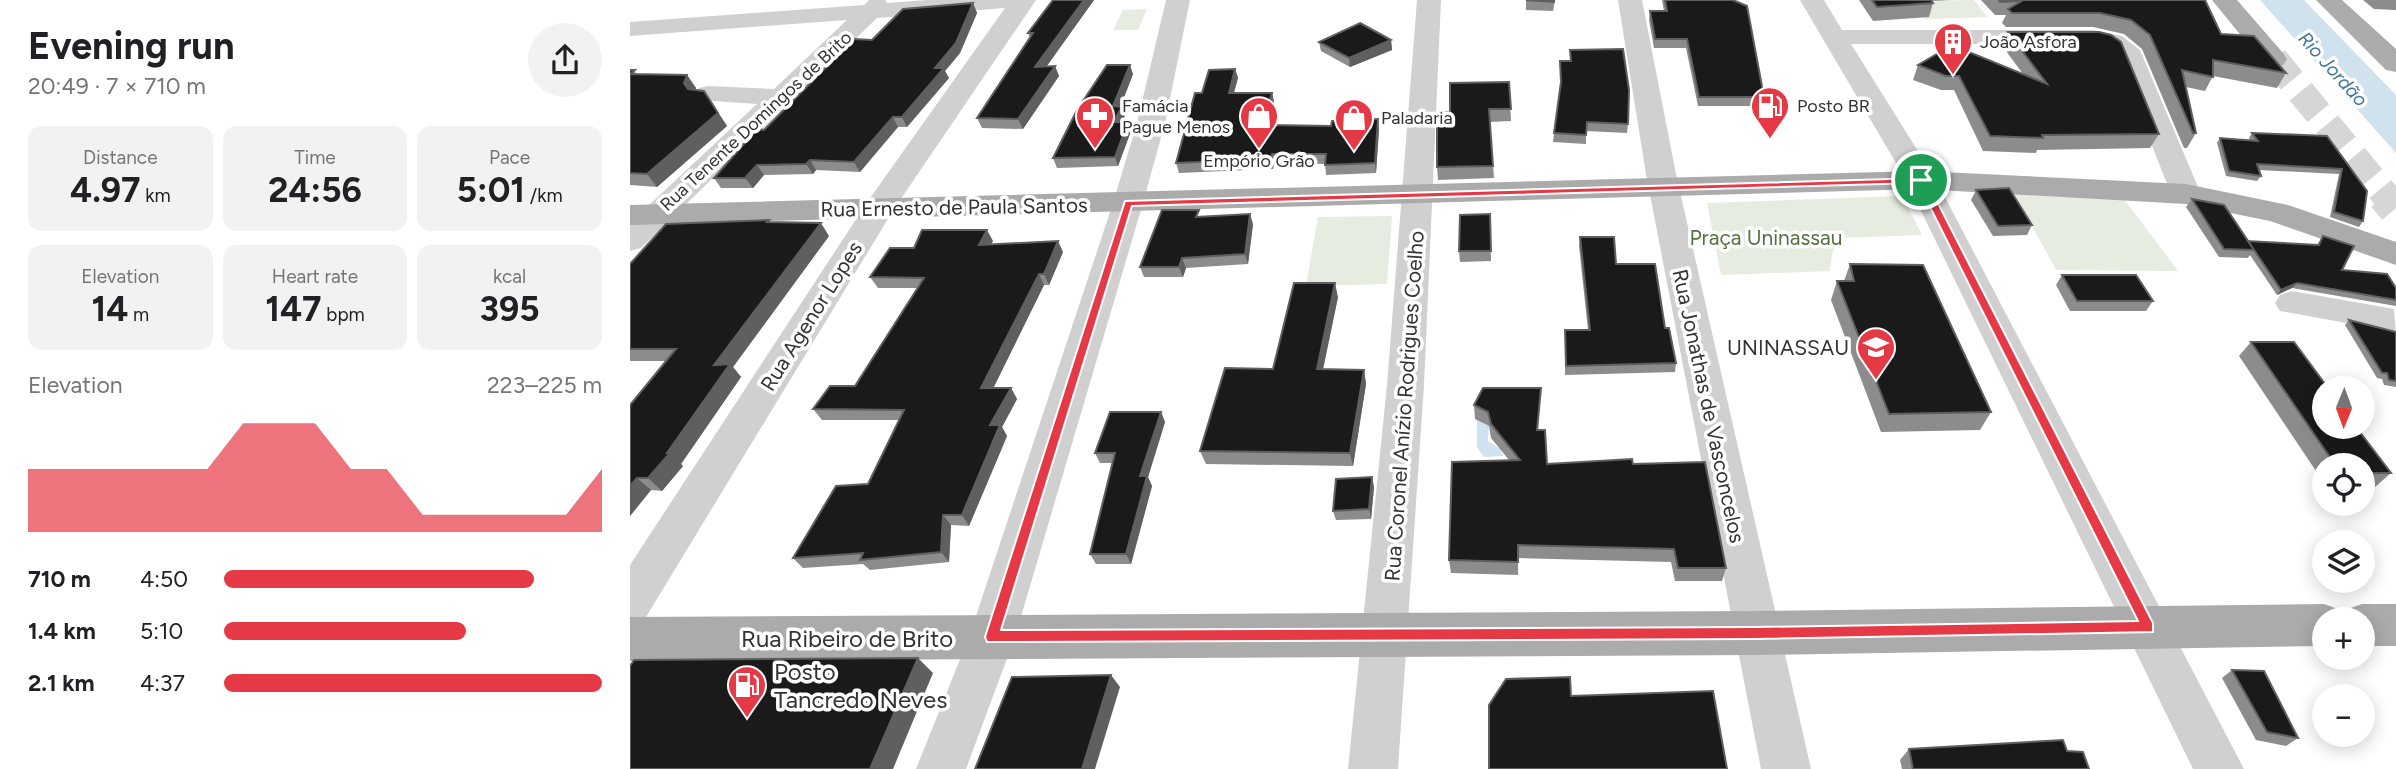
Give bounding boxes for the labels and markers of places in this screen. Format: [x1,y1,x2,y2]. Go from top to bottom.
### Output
building icon: João Asfora [1932,21,1974,76]
place label: João Asfora [1980,31,2077,53]
fuel station icon: Posto BR [1749,85,1791,140]
pharmacy icon: Famácia Pague Menos [1074,95,1116,150]
place label: Famácia Pague Menos [1122,95,1230,138]
shop icon: Empório Grão [1238,95,1280,150]
place label: Posto BR [1797,95,1870,117]
shop icon: Paladaria [1333,97,1375,152]
place label: Paladaria [1381,107,1453,129]
place label: Empório Grão [1203,150,1315,172]
pin [1891,150,1951,210]
school or university icon: UNINASSAU [1855,326,1897,381]
place label: UNINASSAU [1727,335,1849,360]
place label: Posto Tancredo Neves [774,657,947,714]
fuel station icon: Posto Tancredo Neves [726,664,768,719]

